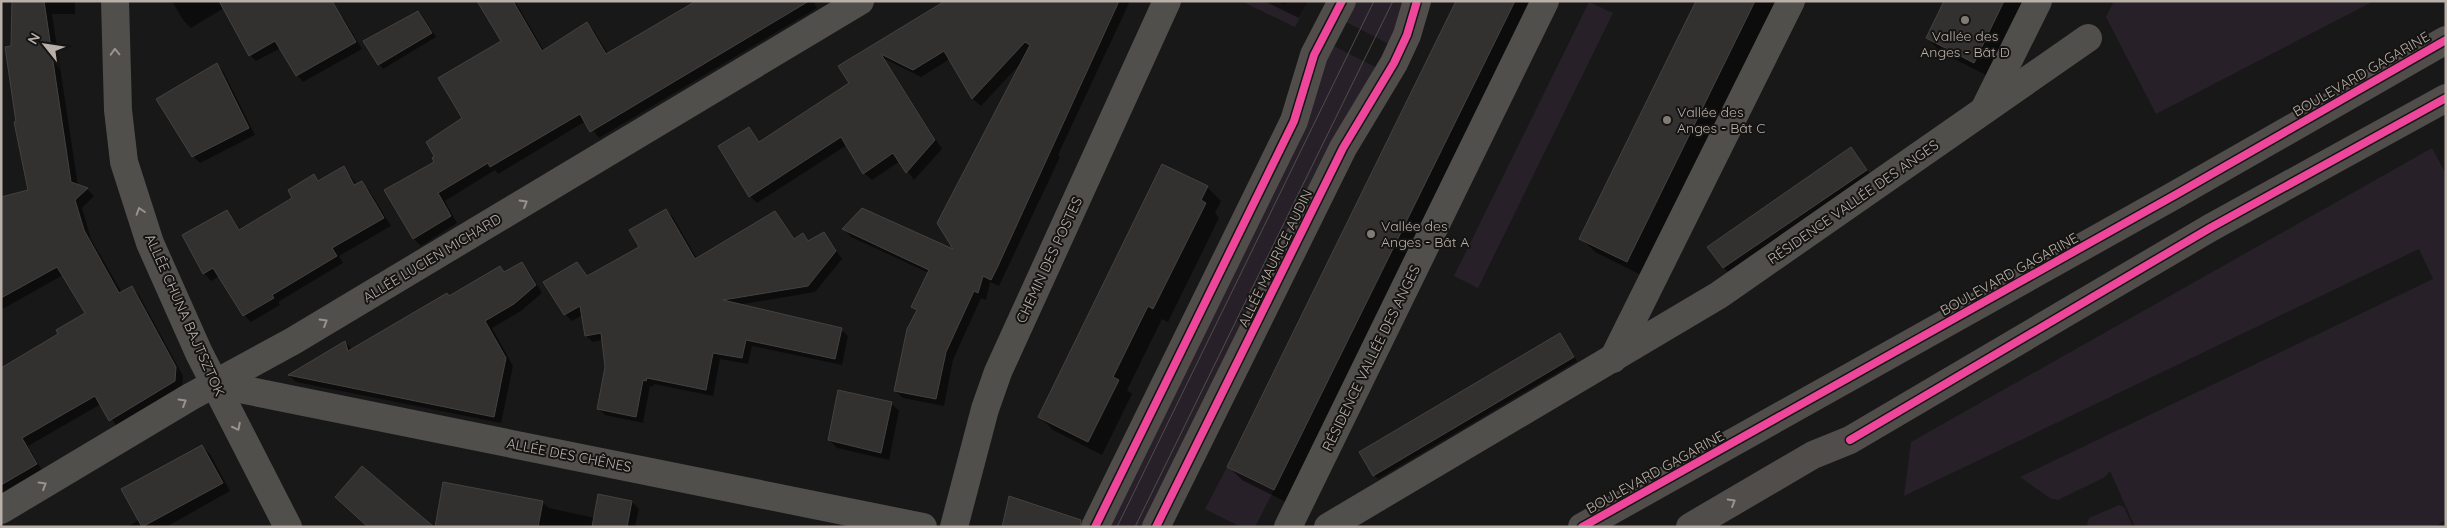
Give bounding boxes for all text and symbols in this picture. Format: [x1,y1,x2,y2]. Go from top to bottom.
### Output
marker: Vallée des Anges - Bât D [1959,14,1971,26]
north arrow [20,20,70,70]
place label: Vallée des Anges - Bât D [1920,27,2010,61]
street label: BOULEVARD GAGARINE [2289,27,2433,121]
text: N [23,30,44,47]
one-way arrow [110,47,120,55]
place label: Vallée des Anges - Bât C [1677,103,1766,137]
marker: Vallée des Anges - Bât C [1661,114,1673,126]
street label: RÉSIDENCE VALLÉE DES ANGES [1764,136,1942,268]
street label: ALLÉE MAURICE AUDIN [1234,186,1316,330]
street label: CHEMIN DES POSTES [1012,194,1086,326]
one-way arrow [518,199,527,209]
one-way arrow [136,207,146,216]
street label: ALLÉE LUCIEN MICHARD [360,210,504,306]
place label: Vallée des Anges - Bât A [1381,217,1469,251]
marker: Vallée des Anges - Bât A [1365,228,1377,240]
street label: BOULEVARD GAGARINE [1937,229,2081,319]
street label: ALLÉE CHUNA BAJTSZTOK [141,231,229,399]
street label: RÉSIDENCE VALLÉE DES ANGES [1318,262,1424,454]
one-way arrow [319,318,328,328]
one-way arrow [177,398,186,408]
one-way arrow [231,422,241,431]
street label: BOULEVARD GAGARINE [1583,427,1727,517]
street label: ALLÉE DES CHÊNES [505,434,633,476]
one-way arrow [38,481,47,491]
one-way arrow [1727,499,1736,509]

